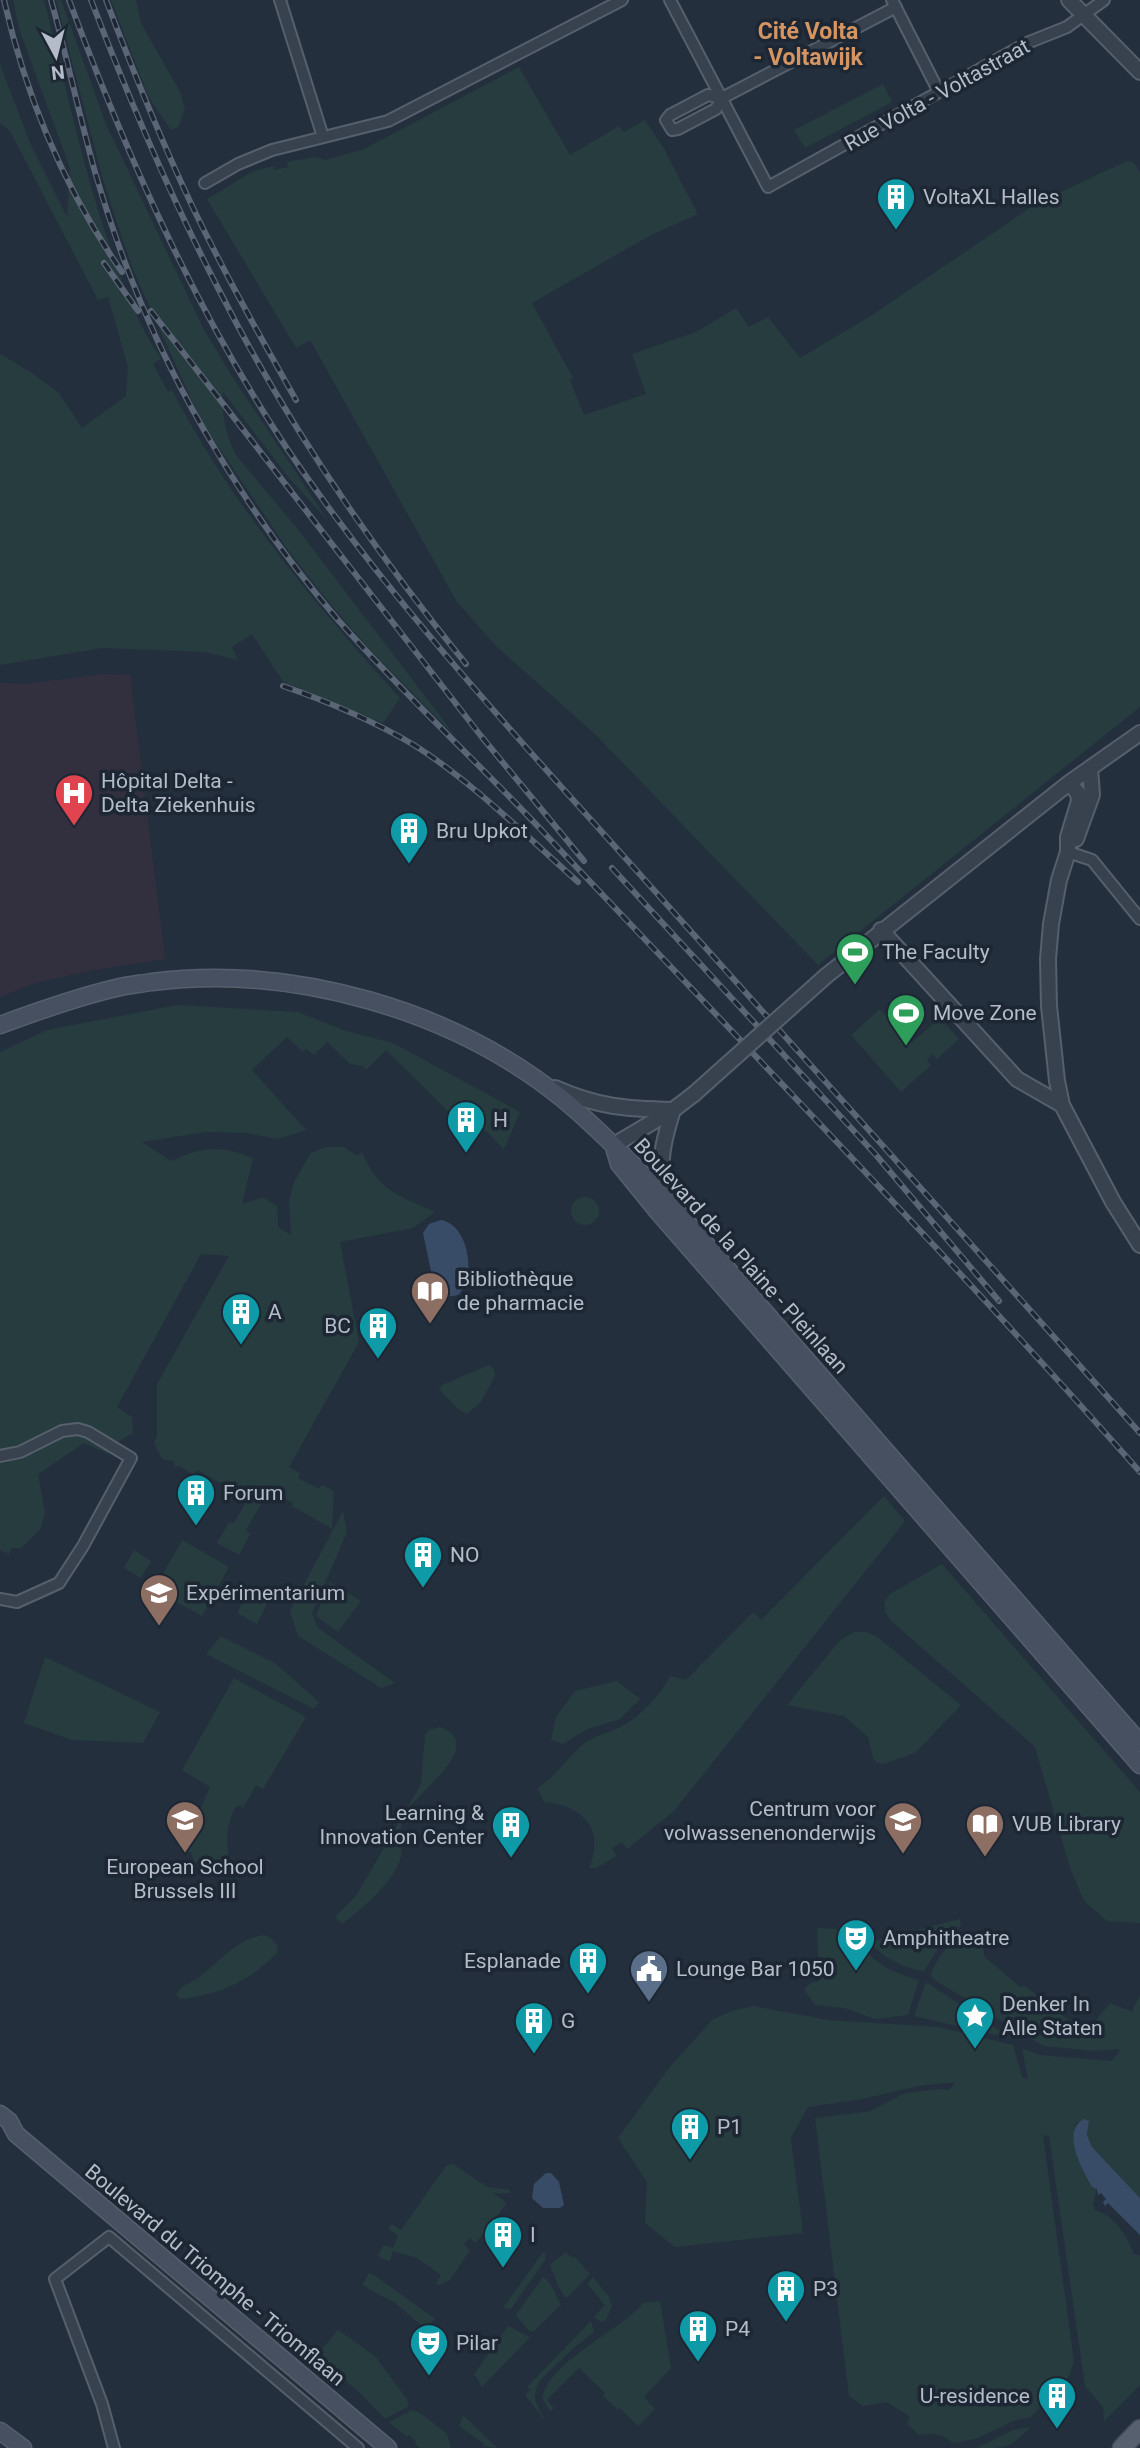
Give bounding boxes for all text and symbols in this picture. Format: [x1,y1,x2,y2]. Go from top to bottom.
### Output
district label: Cité Volta - Voltawijk [753,18,864,71]
north arrow [21,21,91,91]
street label: Rue Volta - Voltastraat [840,34,1034,156]
text: N [50,60,66,85]
building icon: VoltaXL Halles [875,176,917,231]
place label: VoltaXL Halles [923,185,1060,209]
place label: Hôpital Delta - Delta Ziekenhuis [101,769,256,817]
hospital icon: Hôpital Delta - Delta Ziekenhuis [53,772,95,827]
building icon: Bru Upkot [388,810,430,865]
place label: Bru Upkot [436,819,528,843]
sports icon: The Faculty [834,931,876,986]
place label: The Faculty [882,940,990,964]
sports icon: Move Zone [885,992,927,1047]
place label: Move Zone [933,1001,1037,1025]
building icon: H [445,1099,487,1154]
place label: H [493,1108,508,1132]
street label: Boulevard de la Plaine - Pleinlaan [629,1134,853,1378]
place label: Bibliothèque de pharmacie [457,1267,584,1315]
library icon: Bibliothèque de pharmacie [409,1270,451,1325]
building icon: A [220,1291,262,1346]
place label: A [268,1300,282,1324]
building icon: BC [357,1305,399,1360]
place label: BC [324,1314,351,1338]
building icon: Forum [175,1472,217,1527]
place label: Forum [223,1481,283,1505]
building icon: NO [402,1534,444,1589]
place label: NO [450,1543,479,1567]
school or university icon: Expérimentarium [138,1572,180,1627]
place label: Expérimentarium [186,1581,345,1605]
place label: Centrum voor volwassenenonderwijs [664,1797,876,1845]
school or university icon: European School Brussels III [164,1799,206,1854]
school or university icon: Centrum voor volwassenenonderwijs [882,1800,924,1855]
place label: Learning & Innovation Center [320,1801,484,1849]
library icon: VUB Library [964,1803,1006,1858]
building icon: Learning & Innovation Center [490,1804,532,1859]
place label: VUB Library [1012,1812,1121,1836]
place label: European School Brussels III [106,1855,264,1903]
theatre icon: Amphitheatre [835,1917,877,1972]
place label: Amphitheatre [883,1926,1010,1950]
building icon: Esplanade [567,1940,609,1995]
public building icon: Lounge Bar 1050 [628,1948,670,2003]
place label: Esplanade [464,1949,561,1973]
place label: Lounge Bar 1050 [676,1957,835,1981]
place label: Denker In Alle Staten [1002,1992,1103,2040]
place icon: Denker In Alle Staten [954,1995,996,2050]
building icon: G [513,2000,555,2055]
place label: G [561,2009,575,2033]
building icon: P1 [669,2106,711,2161]
place label: P1 [717,2115,742,2139]
street label: Boulevard du Triomphe - Triomflaan [80,2159,350,2391]
building icon: I [482,2214,524,2269]
place label: I [530,2223,536,2247]
building icon: P3 [765,2268,807,2323]
place label: P3 [813,2277,838,2301]
building icon: P4 [677,2308,719,2363]
place label: P4 [725,2317,750,2341]
theatre icon: Pilar [408,2322,450,2377]
place label: Pilar [456,2331,498,2355]
building icon: U-residence [1036,2375,1078,2430]
place label: U-residence [920,2384,1030,2408]

